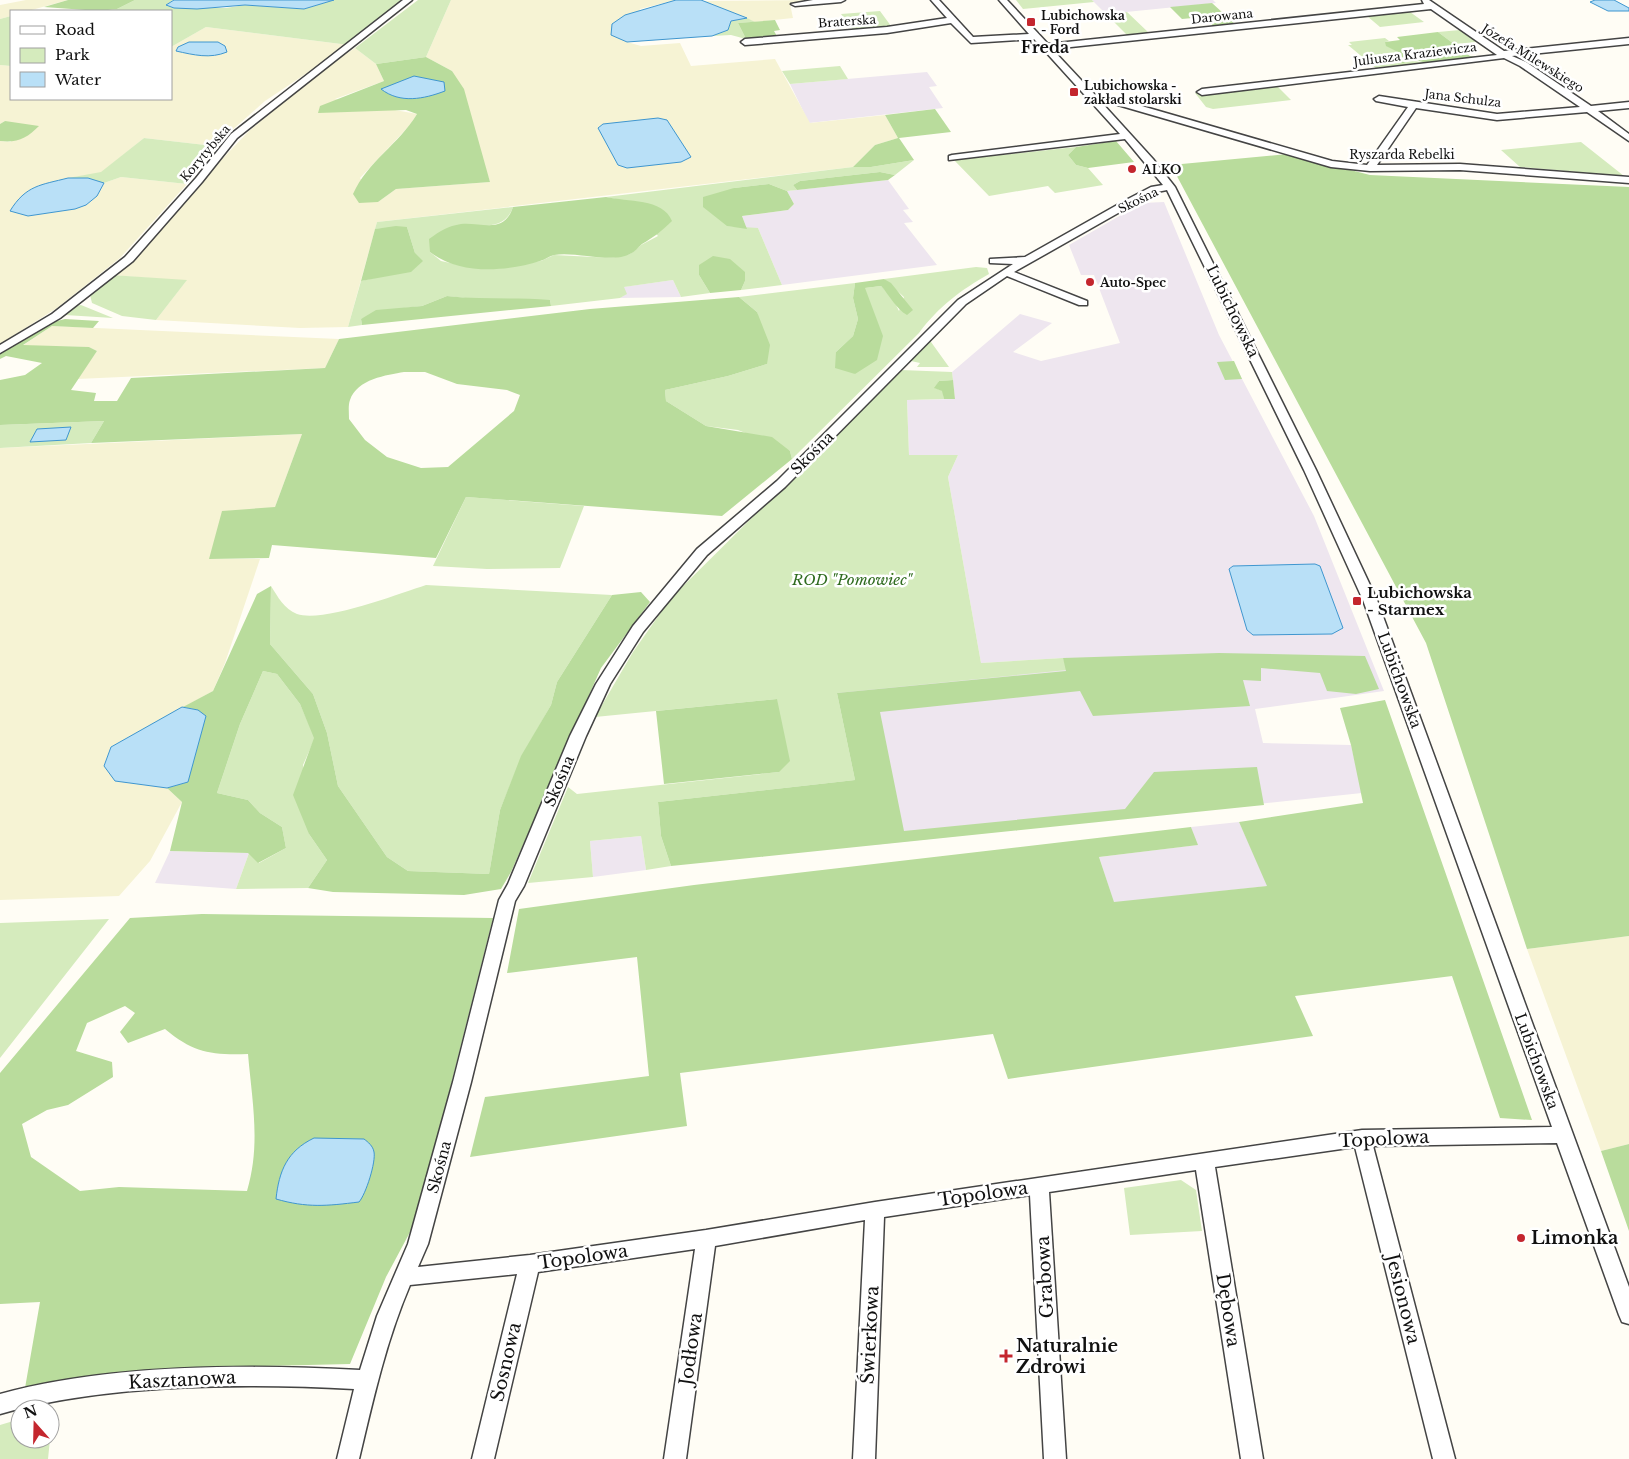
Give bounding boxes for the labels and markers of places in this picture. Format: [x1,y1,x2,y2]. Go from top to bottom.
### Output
place label: Lubichowska - Ford [1041,8,1125,37]
marker: Lubichowska - Ford [1025,16,1037,28]
place label: Lubichowska - zakład stolarski [1084,78,1182,107]
marker: Lubichowska - zakład stolarski [1068,86,1080,98]
place label: ALKO [1141,162,1181,177]
marker: ALKO [1126,163,1138,175]
place label: Auto-Spec [1099,275,1166,290]
marker: Auto-Spec [1084,276,1096,288]
place label: Lubichowska - Starmex [1367,583,1472,619]
marker: Lubichowska - Starmex [1351,595,1363,607]
place label: Limonka [1531,1227,1619,1249]
marker: Limonka [1515,1232,1527,1244]
place label: Naturalnie Zdrowi [1016,1335,1118,1378]
marker: Naturalnie Zdrowi [1000,1350,1012,1362]

